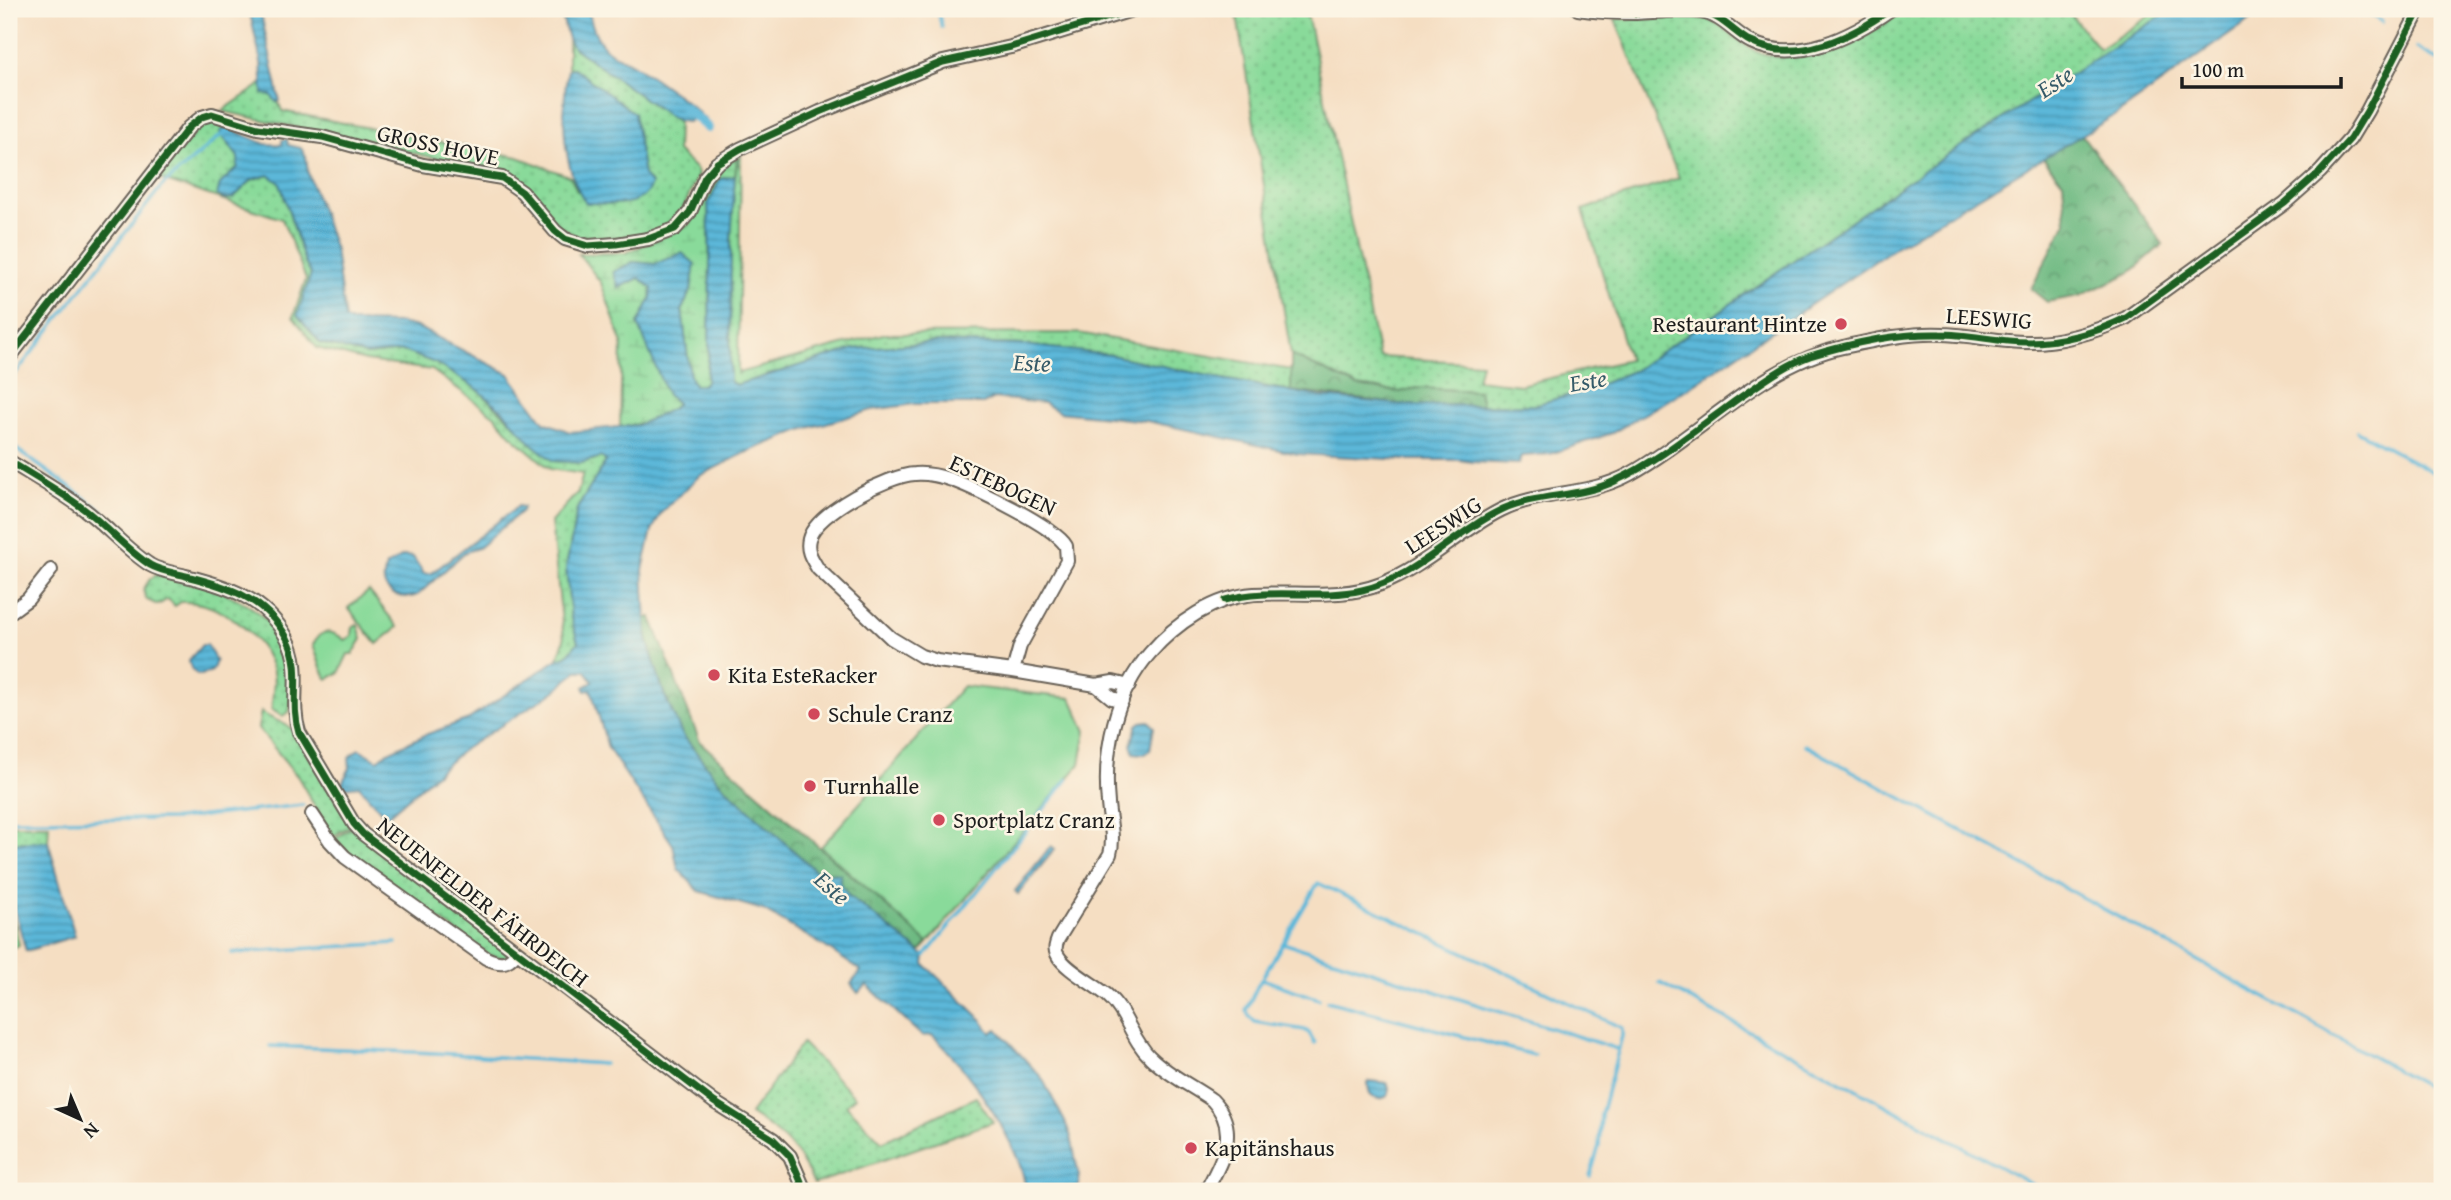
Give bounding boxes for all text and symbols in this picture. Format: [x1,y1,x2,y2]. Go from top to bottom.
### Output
scale bar [2182,46,2341,90]
text: 100 m [2192,54,2244,85]
water label: Este [2029,56,2080,107]
street label: GROSS HOVE [374,116,502,173]
street label: LEESWIG [1945,298,2033,337]
place label: Restaurant Hintze [1653,307,1827,340]
marker: Restaurant Hintze [1833,316,1849,332]
water label: Este [1012,344,1052,381]
water label: Este [1566,360,1610,401]
street label: ESTEBOGEN [944,445,1062,524]
street label: LEESWIG [1398,487,1488,562]
place label: Kita EsteRacker [728,658,878,691]
marker: Kita EsteRacker [706,667,722,683]
place label: Schule Cranz [828,697,952,730]
marker: Schule Cranz [806,706,822,722]
place label: Turnhalle [824,769,919,802]
marker: Turnhalle [802,778,818,794]
place label: Sportplatz Cranz [953,803,1115,836]
street label: NEUENFELDER FÄHRDEICH [370,808,596,995]
marker: Sportplatz Cranz [931,812,947,828]
water label: Este [806,862,858,913]
north arrow [46,1084,116,1154]
text: N [77,1117,106,1146]
place label: Kapitänshaus [1205,1131,1335,1164]
marker: Kapitänshaus [1183,1140,1199,1156]

